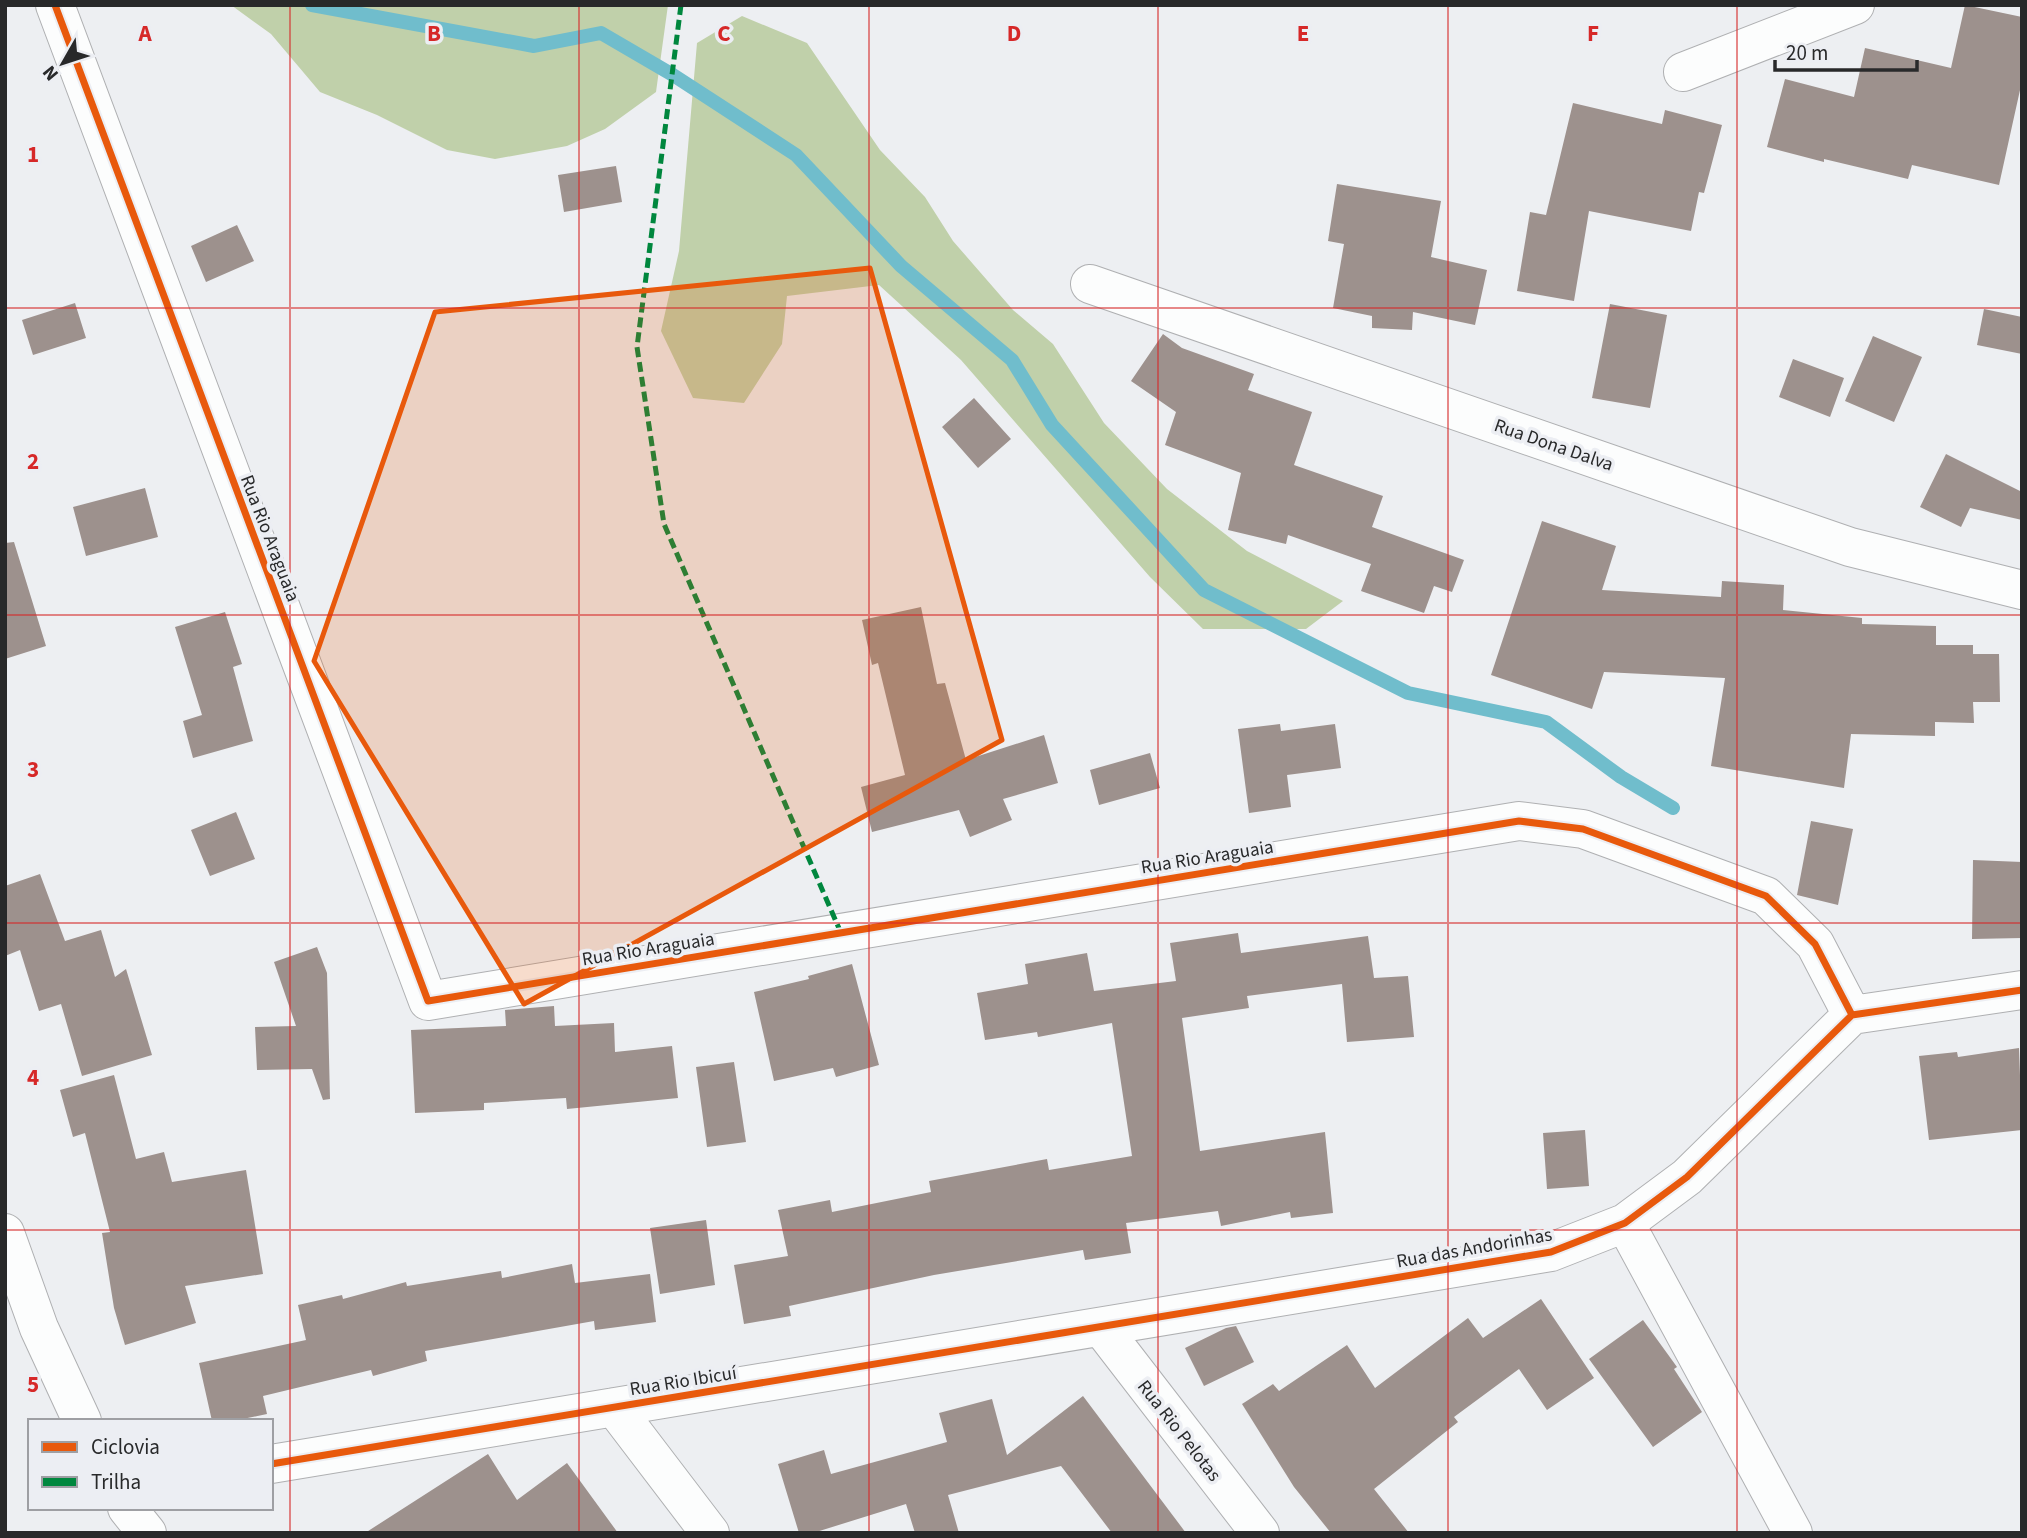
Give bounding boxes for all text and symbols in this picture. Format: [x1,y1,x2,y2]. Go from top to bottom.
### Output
text: A [137,17,152,50]
text: B [427,17,441,50]
text: C [717,17,731,50]
text: D [1007,17,1021,50]
text: E [1297,17,1309,50]
text: F [1587,17,1599,50]
north arrow [28,28,98,98]
scale bar [1775,28,1917,72]
text: 20 m [1786,38,1828,68]
text: N [36,59,65,86]
text: 1 [27,138,39,171]
street label: Rua Dona Dalva [1490,412,1617,478]
text: 2 [27,445,39,478]
street label: Rua Rio Araguaia [233,471,306,606]
text: 3 [27,753,39,786]
street label: Rua Rio Araguaia [1139,834,1275,881]
street label: Rua Rio Araguaia [580,926,716,973]
text: 4 [27,1061,39,1094]
street label: Rua das Andorinhas [1394,1222,1554,1275]
street label: Rua Rio Ibicuí [628,1359,740,1403]
text: 5 [27,1368,39,1401]
street label: Rua Rio Pelotas [1131,1374,1227,1487]
legend [28,1419,273,1510]
text: Ciclovia [91,1432,160,1462]
text: Trilha [91,1467,141,1497]

